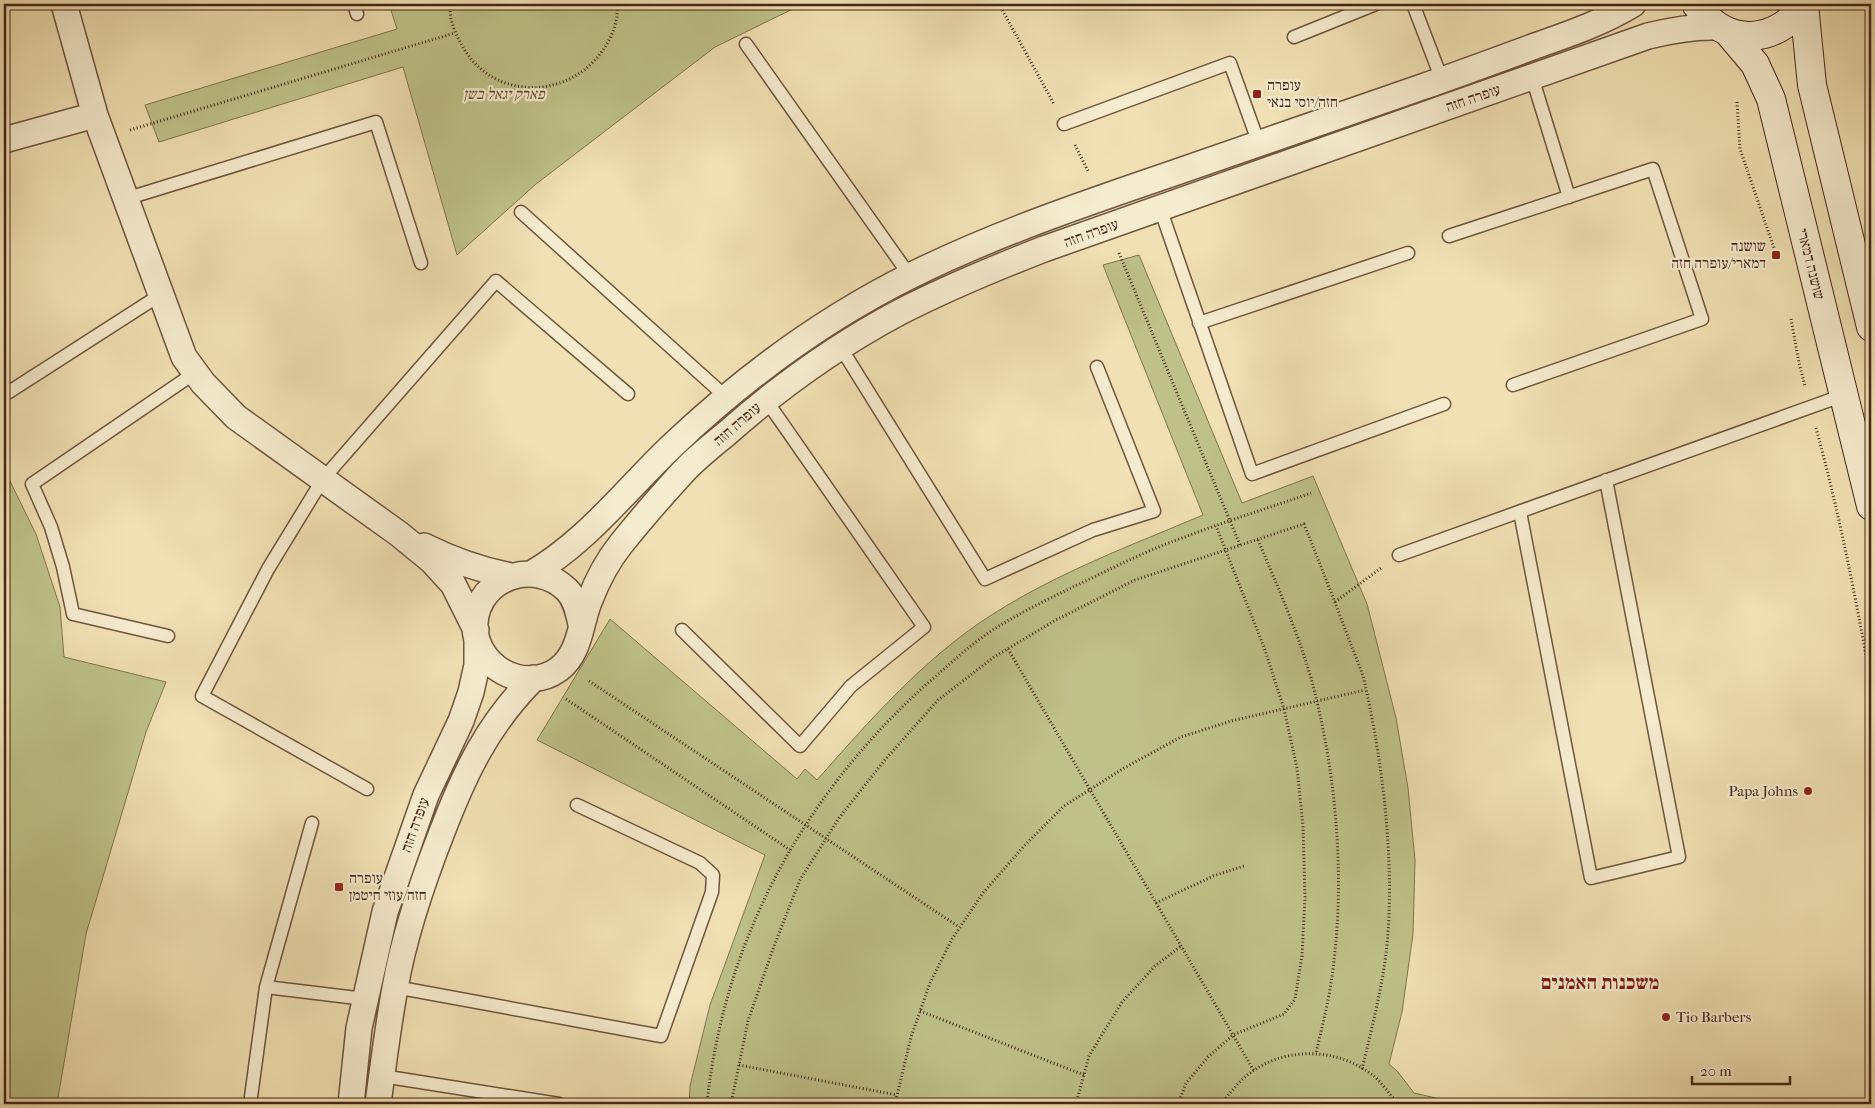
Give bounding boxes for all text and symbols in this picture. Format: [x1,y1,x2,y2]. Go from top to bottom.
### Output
place label: עופרה חזה/יוסי בנאי [1267,76,1338,111]
street label: עופרה חזה [1443,80,1503,116]
park label: פארק יגאל בשן [464,85,546,103]
marker: עופרה חזה/יוסי בנאי [1251,88,1263,100]
street label: עופרה חזה [1061,215,1121,251]
street label: שושנה דמארי [1793,227,1829,301]
place label: שושנה דמארי/עופרה חזה [1671,237,1766,272]
marker: שושנה דמארי/עופרה חזה [1770,249,1782,261]
street label: עופרה חזה [710,398,764,450]
place label: Papa Johns [1728,782,1798,800]
marker: Papa Johns [1802,785,1814,797]
street label: עופרה חזה [397,795,433,855]
place label: עופרה חזה/עוזי חיטמן [349,869,427,904]
marker: עופרה חזה/עוזי חיטמן [333,881,345,893]
district label: משכנות האמנים [1541,971,1659,994]
place label: Tio Barbers [1676,1008,1752,1026]
marker: Tio Barbers [1660,1011,1672,1023]
scale bar [1692,1053,1790,1085]
text: 20 m [1700,1062,1732,1080]

